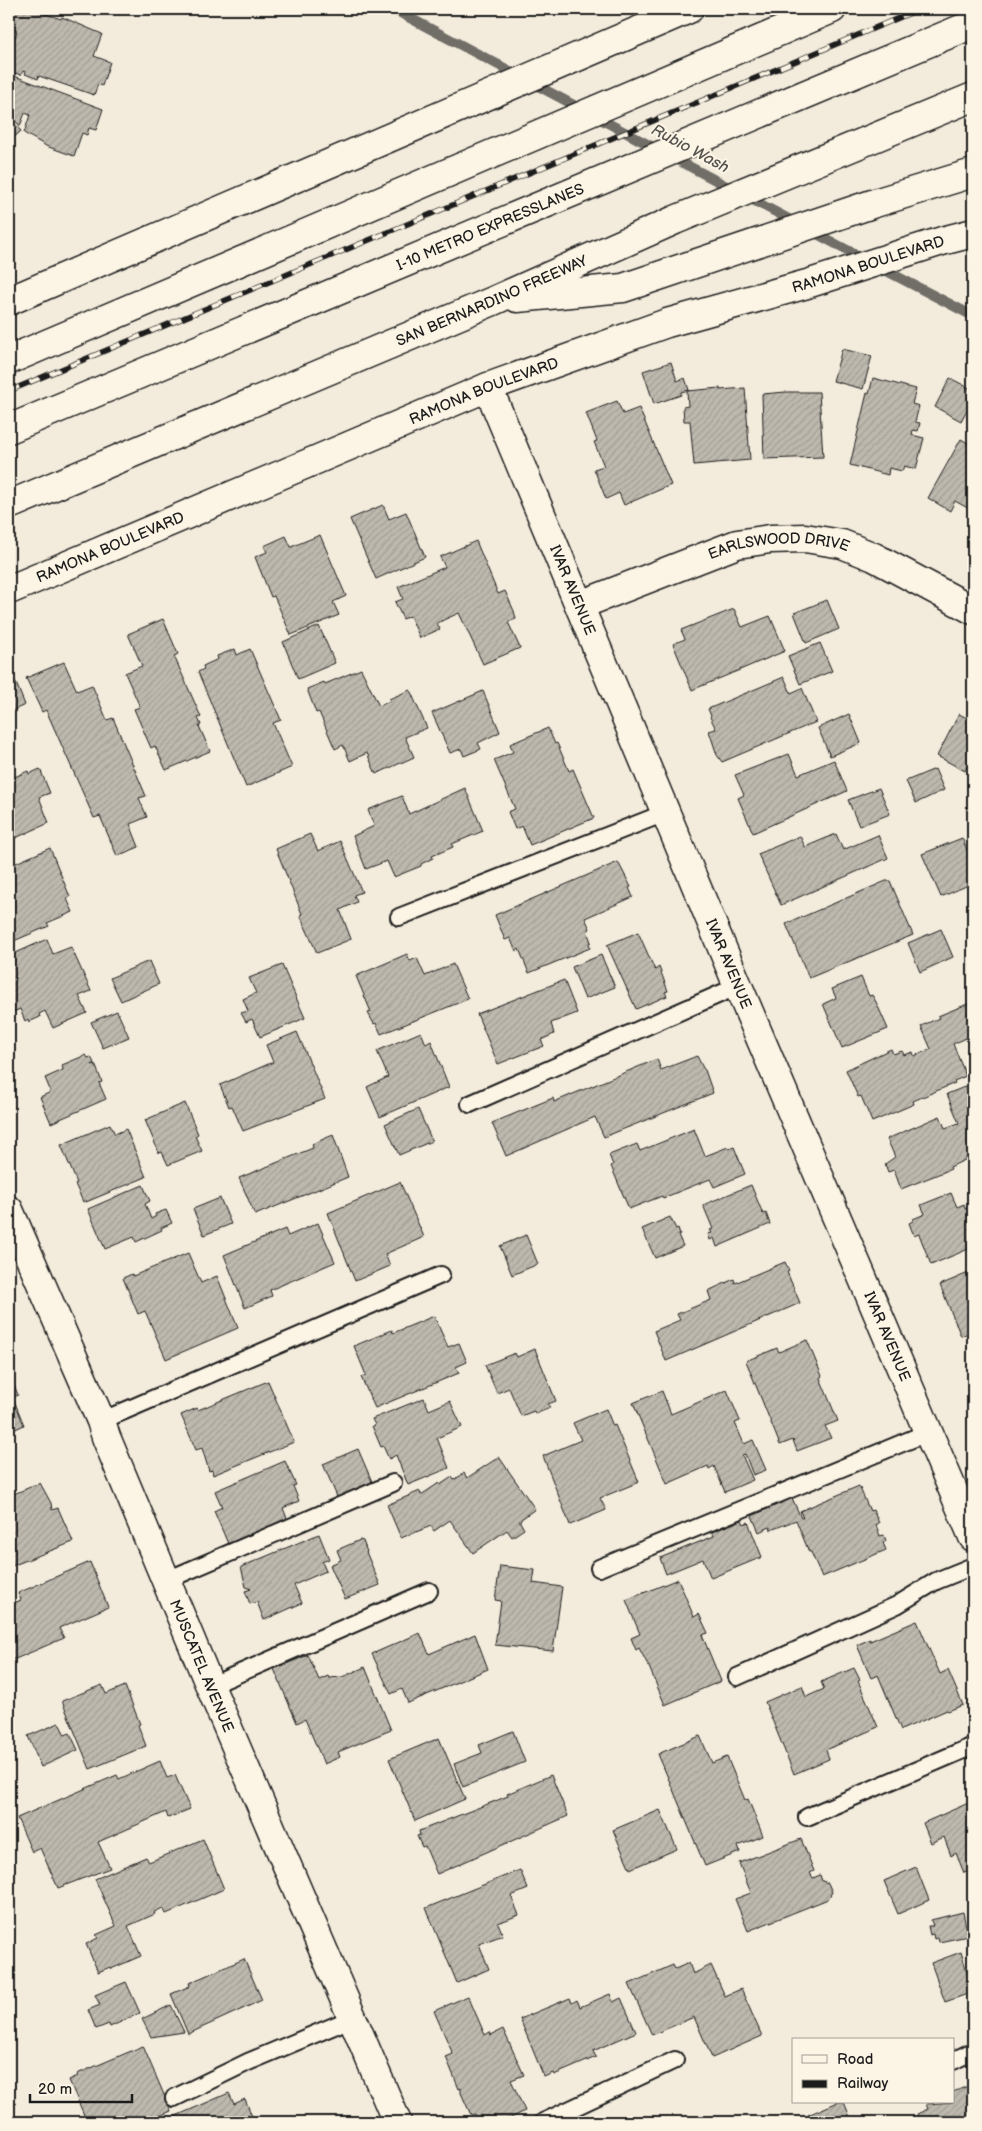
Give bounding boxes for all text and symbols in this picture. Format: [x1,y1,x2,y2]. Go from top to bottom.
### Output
water label: Rubio Wash [648,121,732,178]
street label: I-10 METRO EXPRESSLANES [394,179,587,275]
street label: RAMONA BOULEVARD [790,231,947,297]
street label: SAN BERNARDINO FREEWAY [393,251,590,350]
street label: RAMONA BOULEVARD [406,353,561,429]
street label: RAMONA BOULEVARD [33,507,187,587]
street label: EARLSWOOD DRIVE [705,529,853,564]
street label: IVAR AVENUE [546,542,600,638]
street label: IVAR AVENUE [702,916,756,1012]
street label: IVAR AVENUE [860,1289,915,1384]
street label: MUSCATEL AVENUE [165,1597,238,1735]
legend [792,2038,954,2104]
text: Road [837,2050,873,2069]
scale bar [30,2071,132,2103]
text: Railway [837,2074,888,2093]
text: 20 m [38,2080,72,2099]

